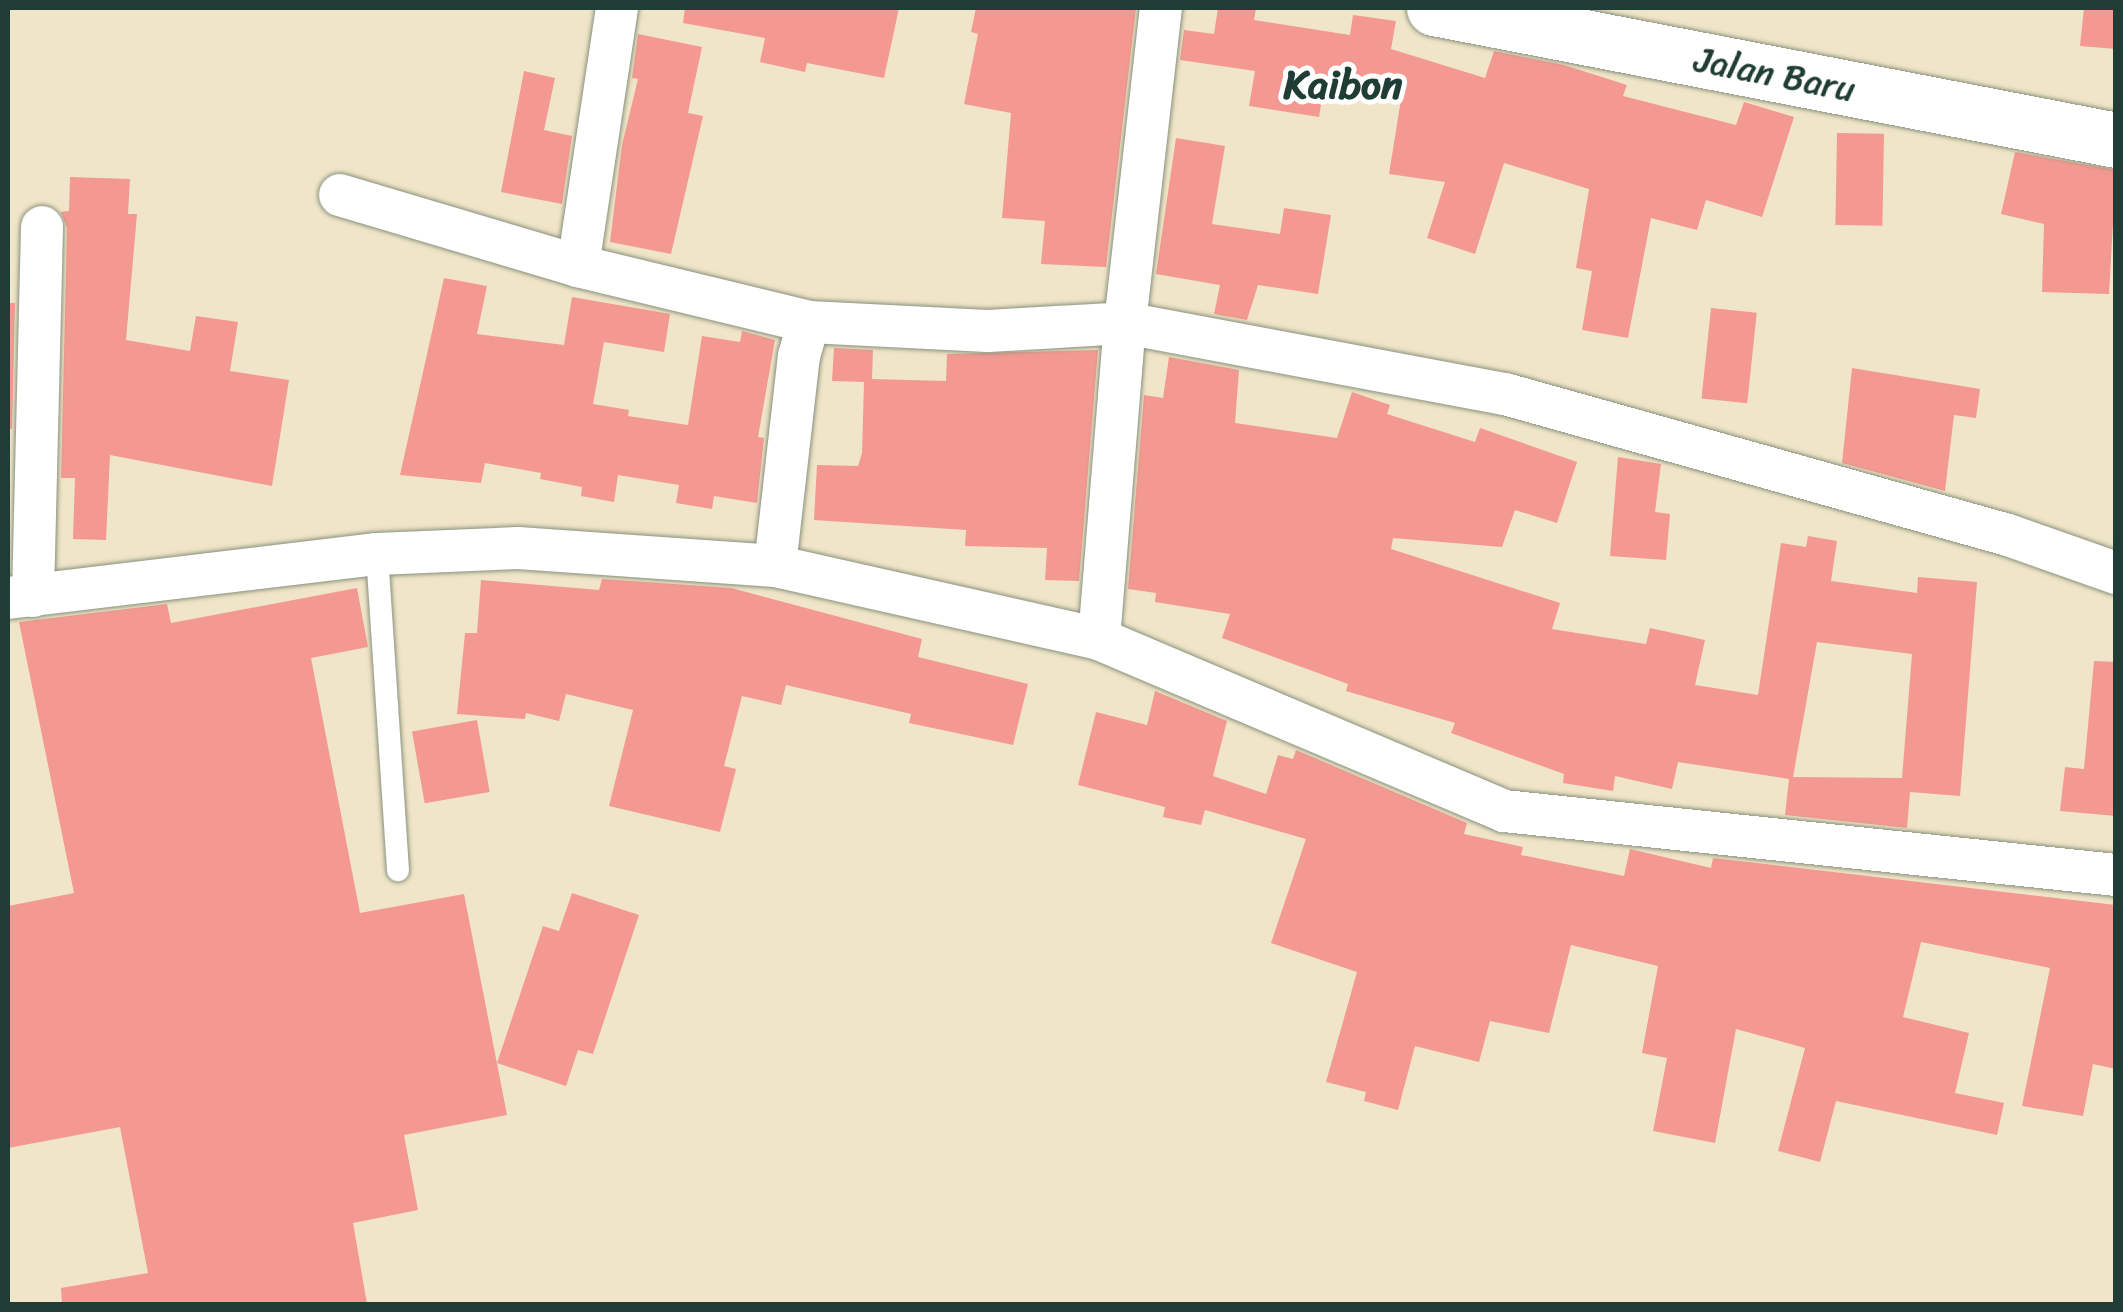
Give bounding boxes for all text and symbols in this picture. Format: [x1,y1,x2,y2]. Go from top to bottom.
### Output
street label: Jalan Baru [1691,38,1859,110]
district label: Kaibon [1284,61,1402,109]

